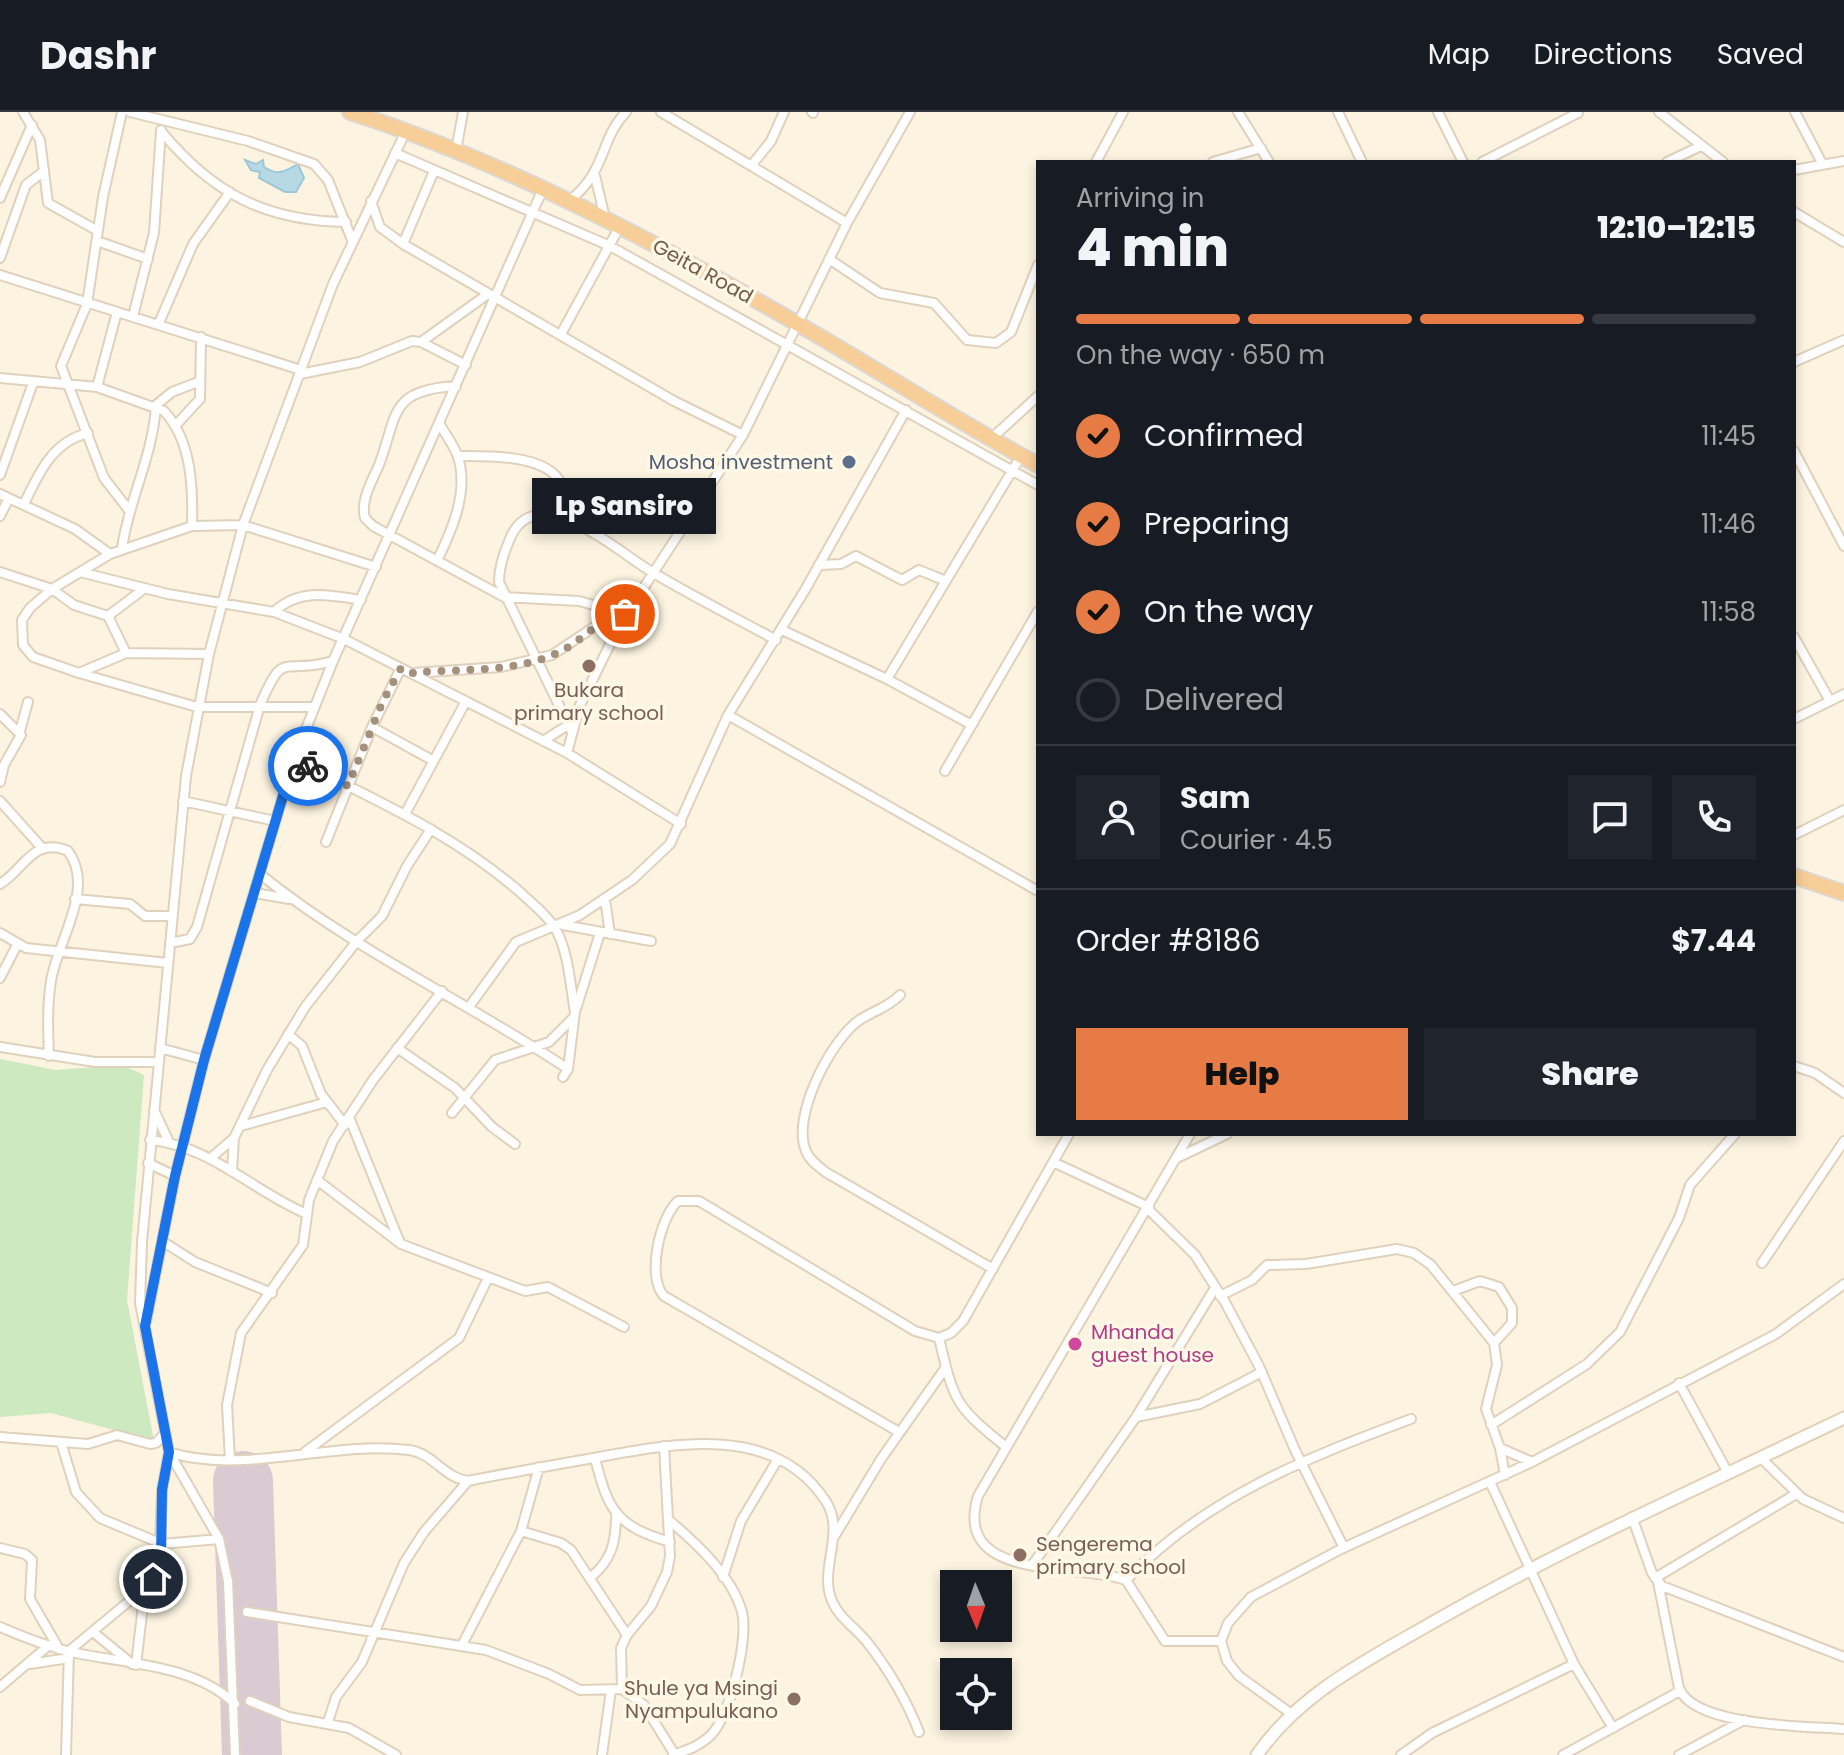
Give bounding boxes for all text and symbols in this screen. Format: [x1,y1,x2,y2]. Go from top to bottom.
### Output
text: Dashr [40,29,157,82]
text: Map [1428,35,1490,74]
text: Directions [1534,35,1673,74]
text: Saved [1717,35,1804,74]
text: Arriving in [1076,180,1205,216]
text: 12:10–12:15 [1597,206,1756,249]
text: 4 min [1076,211,1229,284]
street label: Geita Road [648,232,758,310]
text: On the way · 650 m [1076,337,1325,373]
icon: check [1076,414,1120,458]
text: Confirmed [1144,414,1304,457]
text: 11:45 [1701,418,1756,454]
place label: Mosha investment [649,448,833,476]
marker: Mosha investment [840,453,858,471]
callout: Lp Sansiro [533,478,717,534]
text: Lp Sansiro [555,488,693,524]
icon: check [1076,502,1120,546]
text: Preparing [1144,502,1290,545]
text: 11:46 [1701,506,1756,542]
pin [591,580,659,648]
icon: check [1076,590,1120,634]
text: On the way [1144,590,1313,633]
icon: bag [603,592,647,636]
text: 11:58 [1701,594,1756,630]
marker: Bukara primary school [580,657,598,675]
place label: Bukara primary school [514,676,664,727]
text: Delivered [1144,678,1284,721]
courier [268,726,348,806]
icon: bike [286,744,330,788]
button: person [1076,775,1160,859]
button: chat [1568,775,1652,859]
button: phone [1672,775,1756,859]
text: Sam [1180,776,1251,819]
text: Courier · 4.5 [1180,822,1333,858]
text: Order #8186 [1076,919,1261,962]
text: $7.44 [1671,919,1756,962]
button: Help [1076,1028,1408,1120]
button: Share [1424,1028,1756,1120]
place label: Mhanda guest house [1091,1318,1214,1369]
marker: Mhanda guest house [1066,1335,1084,1353]
place label: Sengerema primary school [1036,1530,1186,1581]
pin [119,1545,187,1613]
marker: Sengerema primary school [1011,1546,1029,1564]
icon: home [131,1557,175,1601]
north arrow [940,1570,1012,1642]
map controls [940,1570,1012,1730]
button: locate [940,1658,1012,1730]
place label: Shule ya Msingi Nyampulukano [624,1674,778,1725]
marker: Shule ya Msingi Nyampulukano [785,1690,803,1708]

